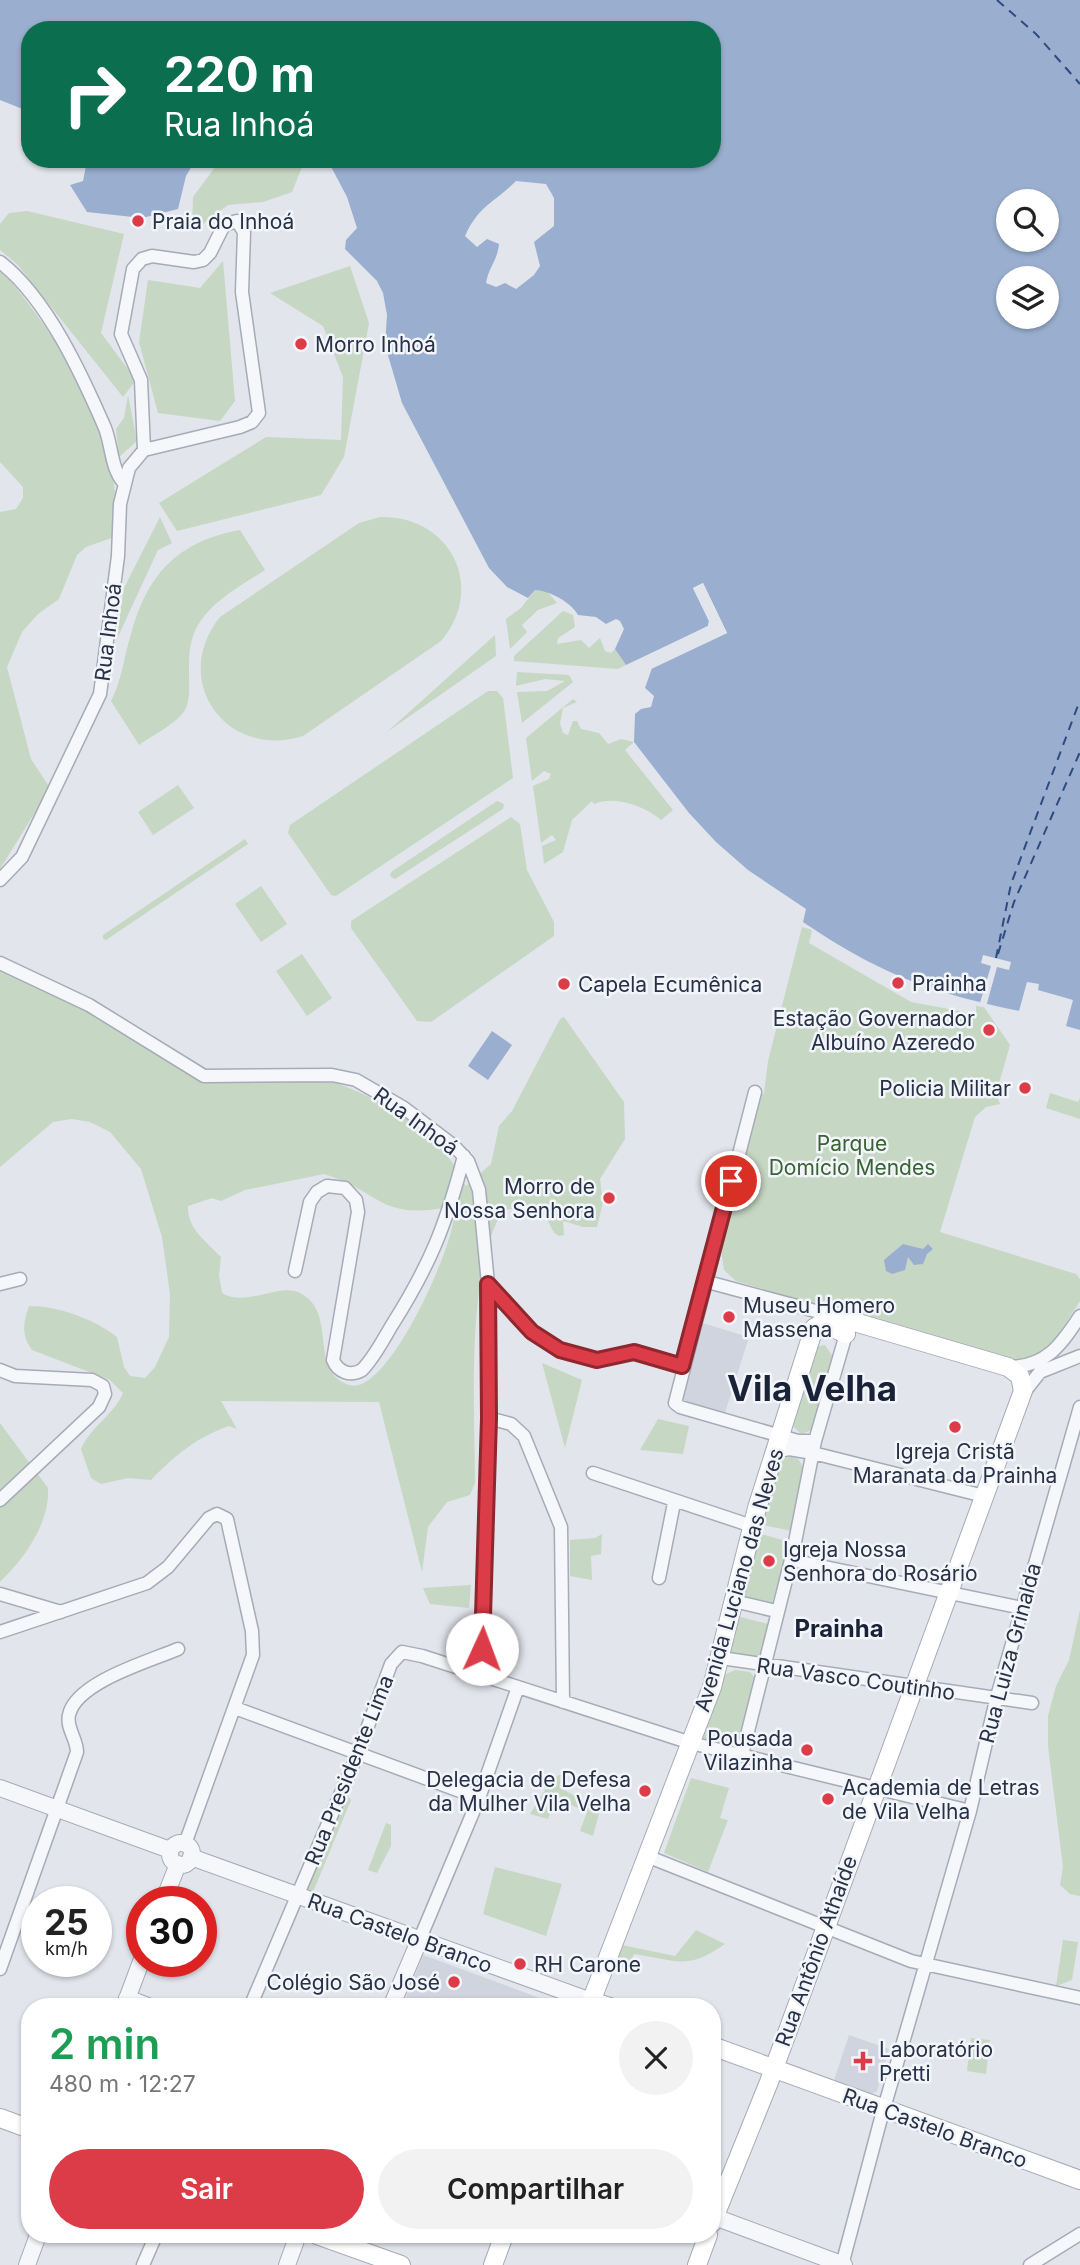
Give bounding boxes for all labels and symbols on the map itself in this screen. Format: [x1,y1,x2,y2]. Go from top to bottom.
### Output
place label: Praia do Inhoá [152,209,294,234]
marker: Praia do Inhoá [130,213,146,229]
place label: Morro Inhoá [315,332,436,357]
marker: Morro Inhoá [293,336,309,352]
street label: Rua Inhoá [90,582,126,682]
place label: Prainha [912,971,987,996]
place label: Capela Ecumênica [578,972,762,997]
marker: Prainha [890,975,906,991]
marker: Capela Ecumênica [556,976,572,992]
place label: Estação Governador Albuíno Azeredo [773,1006,975,1055]
marker: Estação Governador Albuíno Azeredo [981,1022,997,1038]
place label: Policia Militar [879,1076,1011,1101]
marker: Policia Militar [1017,1080,1033,1096]
street label: Rua Inhoá [369,1082,463,1160]
park label: Parque Domício Mendes [769,1131,935,1180]
pin [701,1151,761,1211]
place label: Morro de Nossa Senhora [444,1174,595,1223]
marker: Morro de Nossa Senhora [601,1190,617,1206]
place label: Museu Homero Massena [743,1293,895,1342]
marker: Museu Homero Massena [721,1309,737,1325]
district label: Vila Velha [727,1367,897,1409]
marker: Igreja Cristã Maranata da Prainha [947,1419,963,1435]
place label: Igreja Cristã Maranata da Prainha [853,1439,1057,1488]
street label: Avenida Luciano das Neves [689,1445,789,1715]
place label: Igreja Nossa Senhora do Rosário [783,1537,978,1586]
marker: Igreja Nossa Senhora do Rosário [761,1553,777,1569]
street label: Rua Luiza Grinalda [974,1560,1046,1746]
position arrow [445,1612,519,1686]
district label: Prainha [794,1614,884,1643]
street label: Rua Vasco Coutinho [755,1653,957,1705]
street label: Rua Presidente Lima [299,1671,399,1869]
place label: Pousada Vilazinha [703,1726,793,1775]
marker: Pousada Vilazinha [799,1742,815,1758]
place label: Delegacia de Defesa da Mulher Vila Velha [426,1767,631,1816]
place label: Academia de Letras de Vila Velha [842,1775,1040,1824]
marker: Delegacia de Defesa da Mulher Vila Velha [637,1783,653,1799]
marker: Academia de Letras de Vila Velha [820,1791,836,1807]
street label: Rua Antônio Athaíde [770,1852,862,2050]
speed limit sign: 30 [126,1886,217,1977]
street label: Rua Castelo Branco [304,1888,496,1978]
place label: RH Carone [534,1952,641,1977]
marker: RH Carone [512,1956,528,1972]
place label: Colégio São José [267,1970,440,1995]
marker: Colégio São José [446,1974,462,1990]
place label: Laboratório Pretti [879,2037,993,2086]
marker: Laboratório Pretti [853,2051,873,2071]
street label: Rua Castelo Branco [839,2083,1031,2173]

